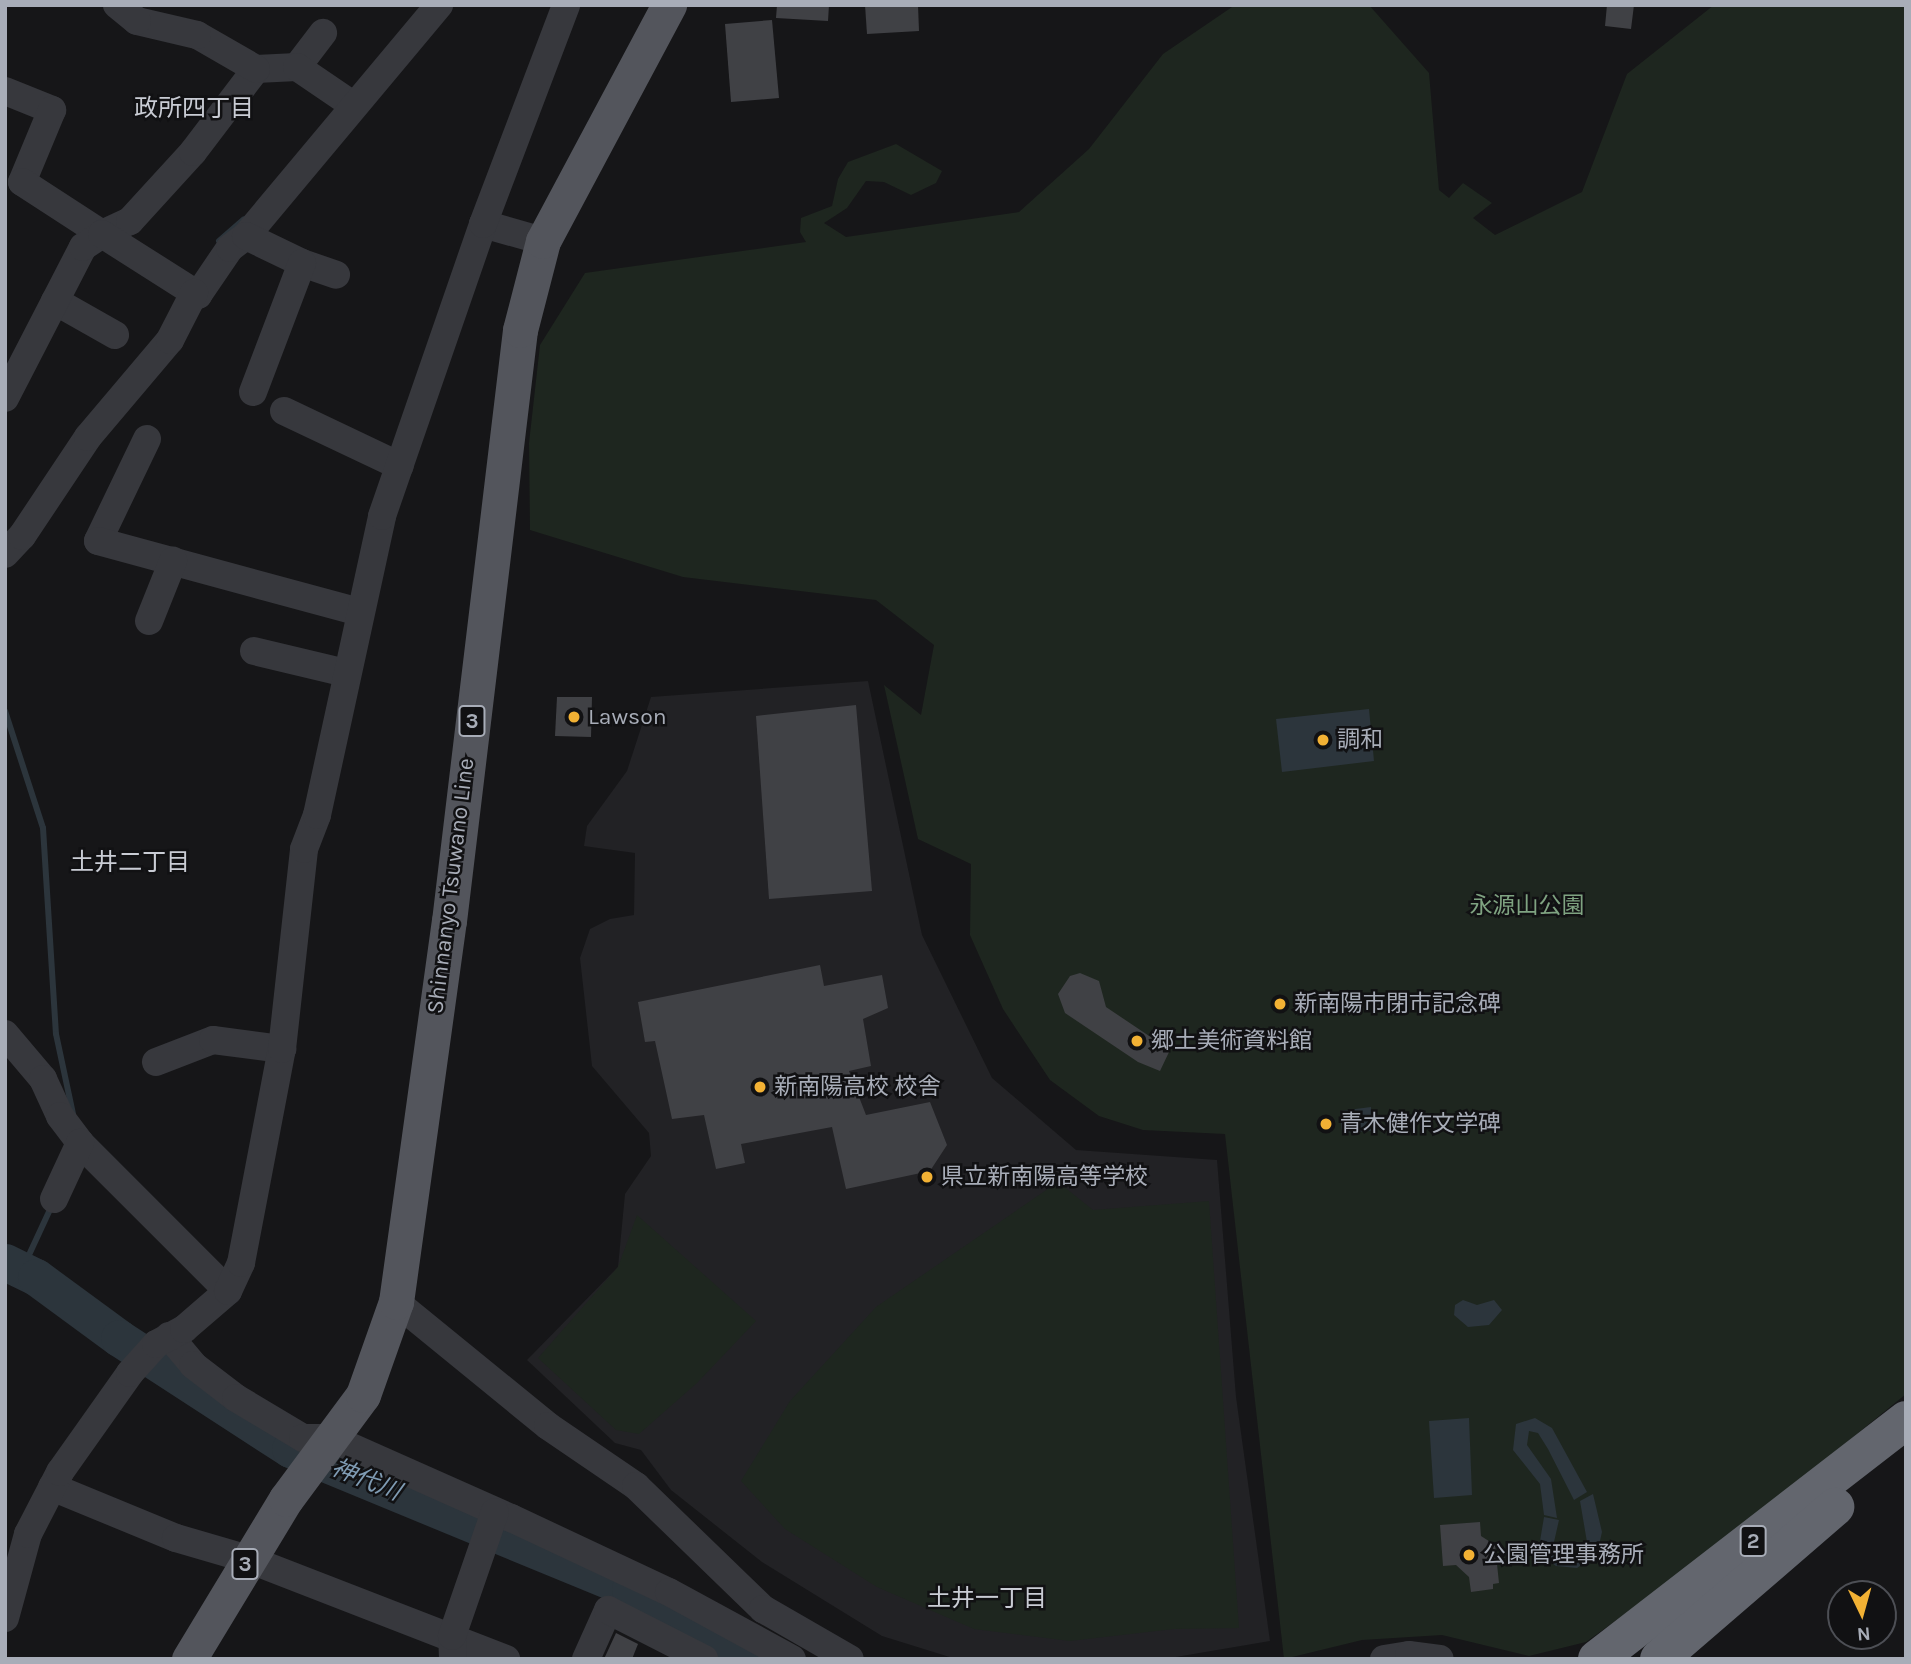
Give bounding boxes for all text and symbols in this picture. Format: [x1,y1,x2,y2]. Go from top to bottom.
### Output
district label: 政所四丁目 [134,95,254,123]
place label: Lawson [588,703,667,731]
road number: 3 [458,704,486,738]
marker: Lawson [566,709,582,725]
place label: 調和 [1337,726,1383,754]
marker: 調和 [1315,732,1331,748]
street label: Shinnanyo Tsuwano Line [422,757,480,1015]
district label: 土井二丁目 [70,849,190,877]
park label: 永源山公園 [1470,892,1584,920]
place label: 新南陽市閉市記念碑 [1294,990,1501,1018]
marker: 新南陽市閉市記念碑 [1272,996,1288,1012]
place label: 郷土美術資料館 [1151,1027,1312,1055]
marker: 郷土美術資料館 [1129,1033,1145,1049]
place label: 新南陽高校 校舎 [774,1073,940,1101]
marker: 新南陽高校 校舎 [752,1079,768,1095]
place label: 青木健作文学碑 [1340,1110,1501,1138]
marker: 青木健作文学碑 [1318,1116,1334,1132]
place label: 県立新南陽高等学校 [941,1163,1148,1191]
marker: 県立新南陽高等学校 [919,1169,935,1185]
water label: 神代川 [327,1453,405,1507]
road number: 2 [1739,1524,1767,1558]
place label: 公園管理事務所 [1483,1541,1644,1569]
road number: 3 [231,1546,259,1582]
marker: 公園管理事務所 [1461,1547,1477,1563]
north arrow [1827,1580,1897,1650]
district label: 土井一丁目 [927,1585,1047,1613]
text: N [1856,1622,1871,1645]

